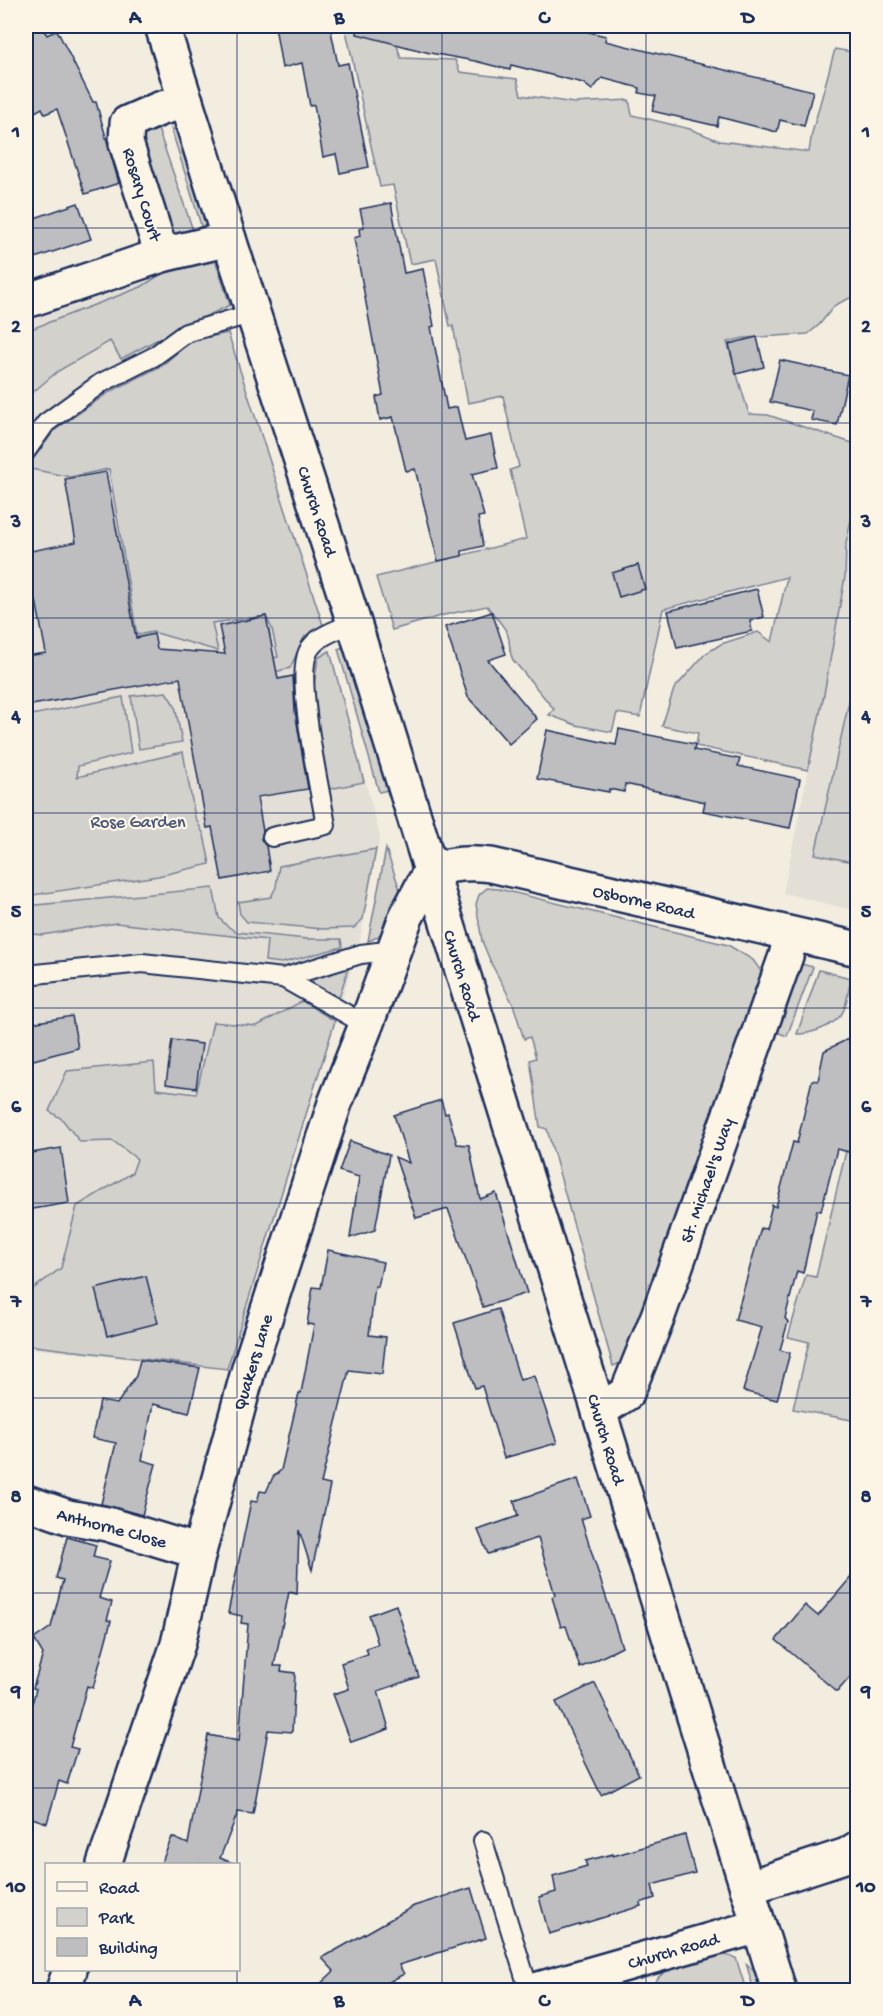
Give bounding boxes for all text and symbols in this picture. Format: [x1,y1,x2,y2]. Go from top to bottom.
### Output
text: A [128,8,143,31]
text: B [333,8,345,31]
text: C [538,8,552,31]
text: D [739,8,755,31]
text: 1 [11,122,20,145]
text: 1 [861,122,870,145]
street label: Rosary Court [117,146,165,245]
text: 2 [11,317,21,340]
text: 2 [861,317,871,340]
street label: Church Road [291,464,341,561]
text: 3 [10,512,21,535]
text: 3 [860,512,871,535]
text: 4 [10,707,21,730]
text: 4 [860,707,871,730]
park label: Rose Garden [90,813,186,834]
street label: Osborne Road [590,881,698,926]
text: 5 [11,902,22,925]
text: 5 [861,902,872,925]
street label: Church Road [437,928,485,1025]
text: 6 [11,1097,22,1120]
text: 6 [861,1097,872,1120]
street label: St. Michael's Way [677,1115,740,1246]
text: 7 [10,1292,23,1315]
text: 7 [860,1292,873,1315]
street label: Quakers Lane [230,1311,279,1413]
street label: Church Road [581,1392,629,1489]
text: 8 [11,1487,22,1510]
text: 8 [861,1487,872,1510]
street label: Anthorne Close [54,1505,169,1554]
text: 9 [10,1682,21,1705]
text: 9 [860,1682,871,1705]
legend [45,1863,240,1971]
text: 10 [5,1877,26,1900]
text: 10 [855,1877,876,1900]
text: Road [99,1879,140,1900]
text: Park [98,1909,135,1930]
street label: Church Road [626,1929,723,1975]
text: Building [98,1939,158,1960]
text: A [128,1991,143,2014]
text: B [333,1991,345,2014]
text: C [538,1991,552,2014]
text: D [739,1991,755,2014]

